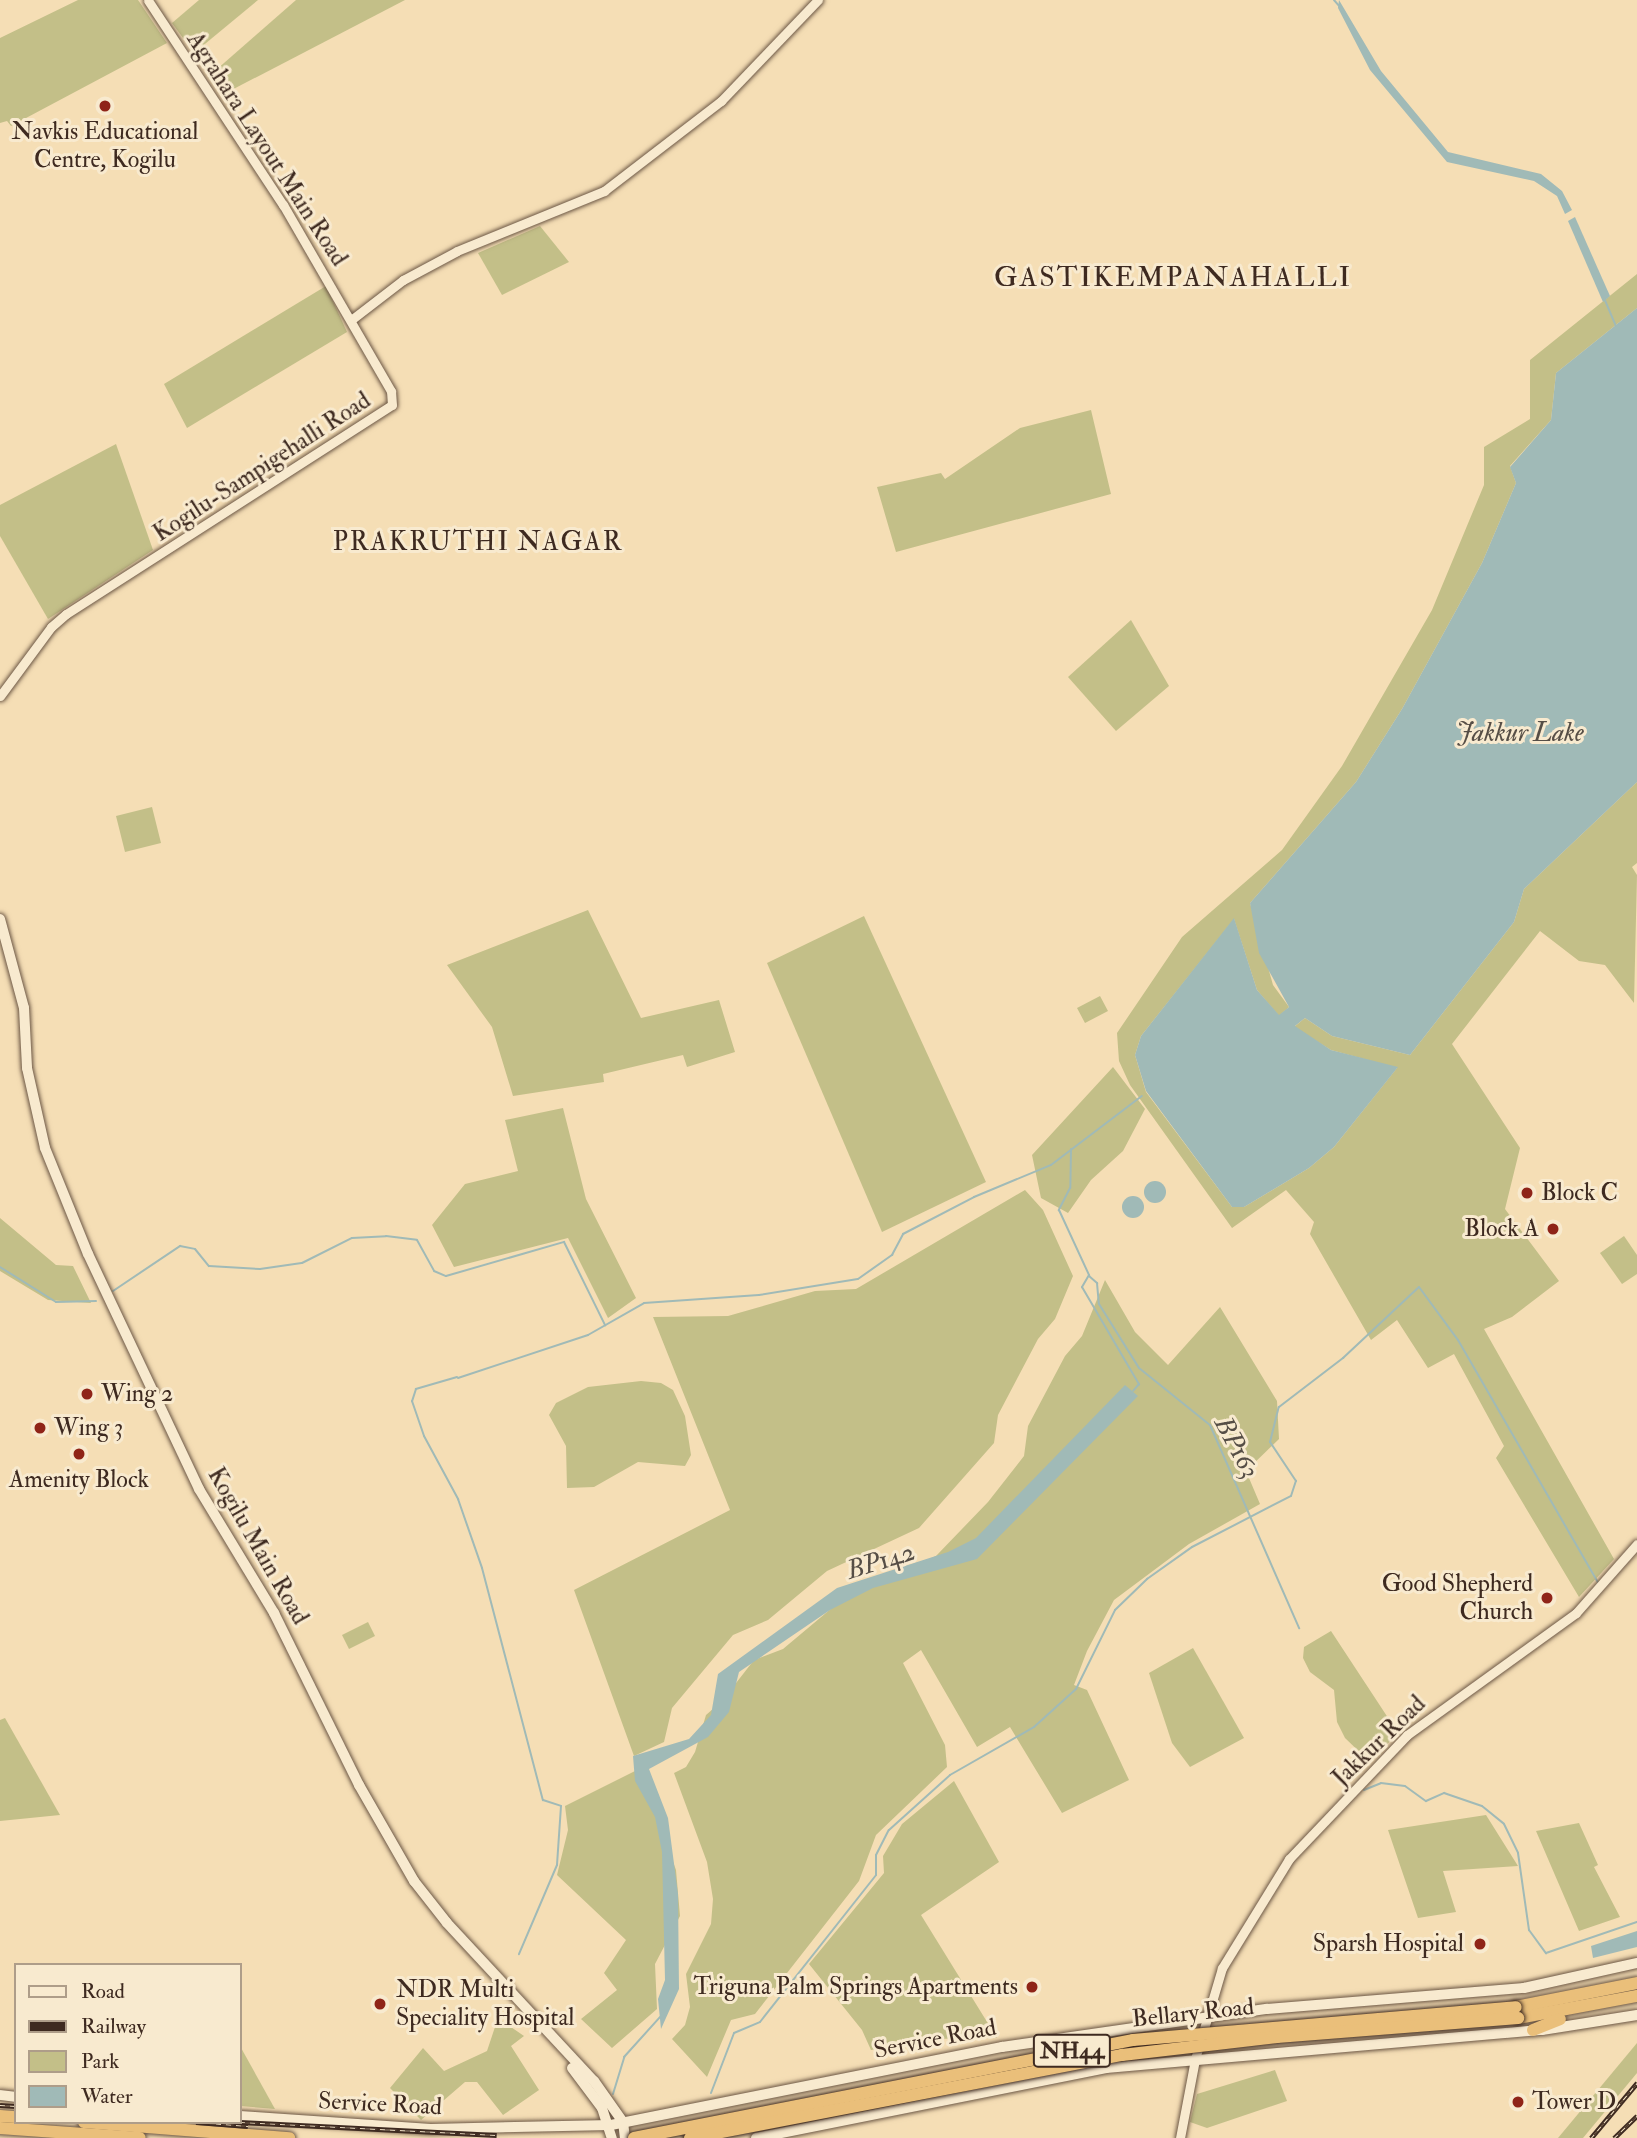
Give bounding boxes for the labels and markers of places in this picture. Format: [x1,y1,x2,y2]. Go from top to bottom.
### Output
marker: Navkis Educational Centre, Kogilu [97,98,113,114]
place label: Navkis Educational Centre, Kogilu [12,118,198,174]
place label: Block C [1541,1179,1618,1207]
marker: Block C [1519,1185,1535,1201]
place label: Block A [1464,1215,1539,1243]
marker: Block A [1545,1221,1561,1237]
place label: Wing 2 [101,1380,173,1408]
marker: Wing 2 [79,1386,95,1402]
place label: Wing 3 [54,1414,123,1442]
marker: Wing 3 [32,1420,48,1436]
marker: Amenity Block [71,1446,87,1462]
place label: Amenity Block [9,1466,149,1494]
place label: Good Shepherd Church [1382,1570,1533,1626]
marker: Good Shepherd Church [1539,1590,1555,1606]
place label: Sparsh Hospital [1313,1930,1464,1958]
marker: Sparsh Hospital [1470,1934,1490,1954]
place label: Triguna Palm Springs Apartments [694,1973,1018,2001]
place label: NDR Multi Speciality Hospital [396,1976,574,2032]
marker: Triguna Palm Springs Apartments [1024,1979,1040,1995]
marker: NDR Multi Speciality Hospital [370,1994,390,2014]
place label: Tower D [1532,2088,1616,2116]
marker: Tower D [1510,2094,1526,2110]

